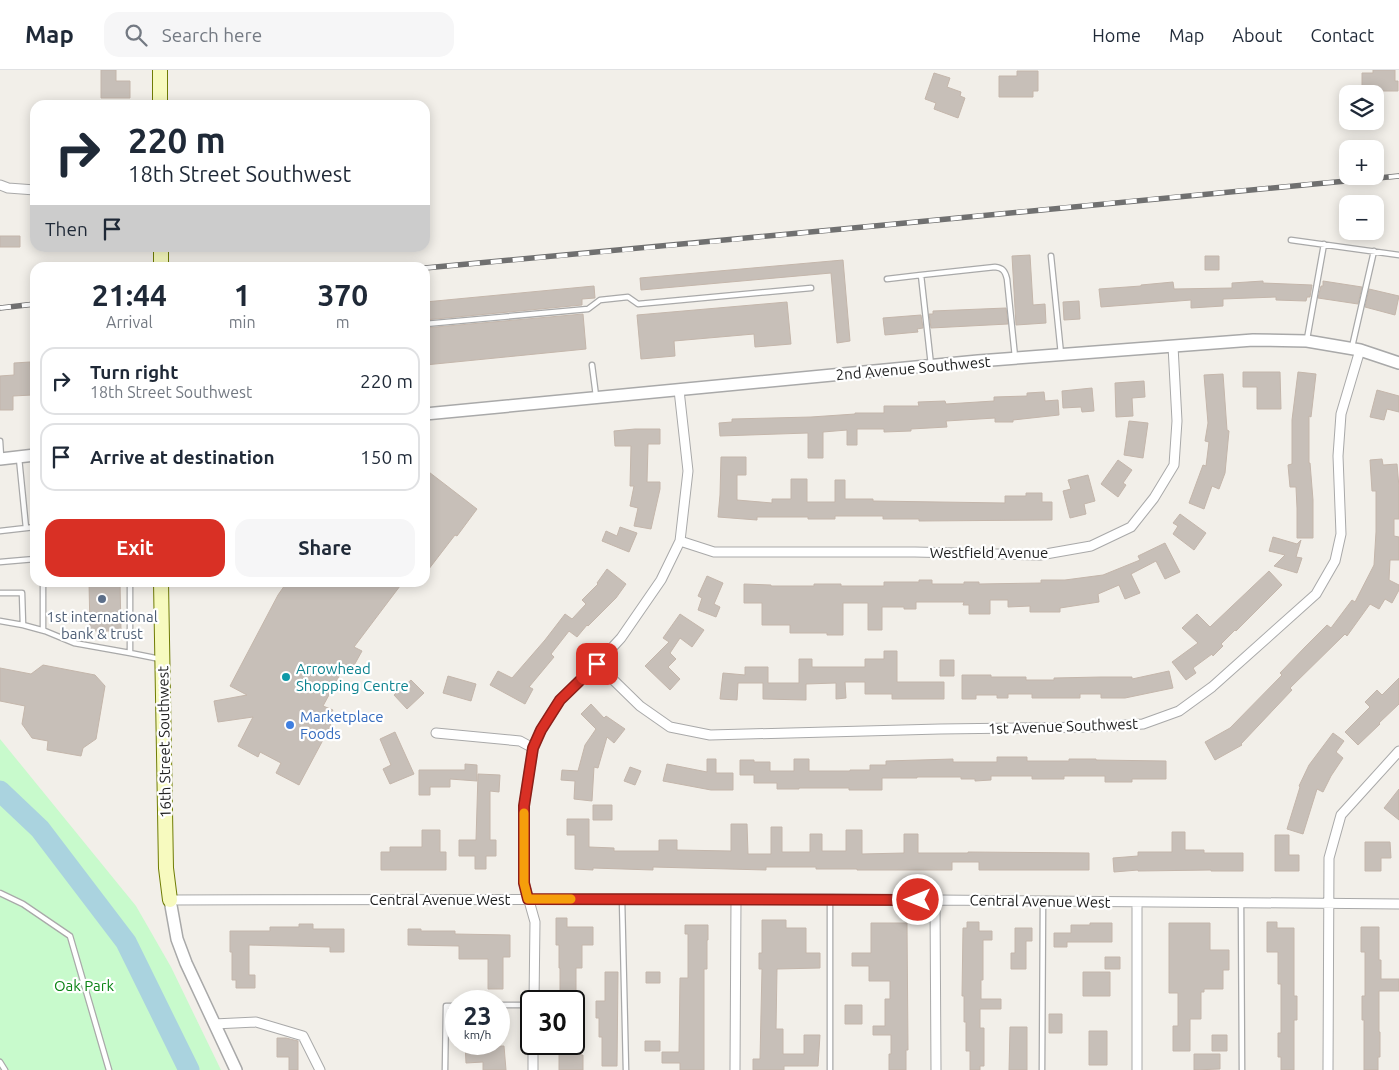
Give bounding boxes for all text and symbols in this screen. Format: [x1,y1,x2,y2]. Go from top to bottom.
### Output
search box [104,12,454,57]
text: Map [25,21,74,48]
icon: search [122,21,150,49]
text: Search here [162,24,262,46]
text: Home [1092,25,1141,45]
text: Map [1169,25,1204,45]
text: About [1232,25,1282,45]
text: Contact [1310,25,1374,45]
map controls [1339,85,1384,240]
button: layers [1339,85,1384,130]
icon: right [45,120,110,185]
text: 220 m [128,120,226,160]
button: + [1339,140,1384,185]
text: 18th Street Southwest [128,161,351,186]
button: − [1339,195,1384,240]
icon: arrive [98,215,126,243]
text: Then [45,218,88,240]
text: 21:44 [92,278,167,312]
text: 1 [234,278,251,312]
text: 370 [317,278,368,312]
text: Arrival [106,313,153,331]
text: min [229,313,256,331]
text: m [336,313,350,331]
street label: 2nd Avenue Southwest [835,353,991,383]
text: Turn right [90,361,178,383]
icon: right [47,367,75,395]
text: 220 m [360,370,413,392]
text: 18th Street Southwest [90,383,252,401]
icon: arrive [47,443,75,471]
text: Arrive at destination [90,446,275,468]
text: 150 m [360,446,413,468]
button: Exit [45,519,225,577]
button: Share [235,519,415,577]
street label: Westfield Avenue [930,544,1048,561]
marker: 1st international bank & trust [96,593,108,605]
place label: 1st international bank & trust [46,608,158,642]
pin [576,643,618,685]
icon: arrive [583,650,611,678]
place label: Arrowhead Shopping Centre [296,660,409,694]
street label: 16th Street Southwest [154,666,174,818]
marker: Arrowhead Shopping Centre [280,671,292,683]
place label: Marketplace Foods [300,708,384,742]
street label: 1st Avenue Southwest [988,715,1138,737]
marker: Marketplace Foods [284,719,296,731]
position arrow [891,873,943,925]
street label: Central Avenue West [370,891,511,908]
street label: Central Avenue West [969,891,1111,911]
park label: Oak Park [54,977,115,994]
speed limit sign: 30 [520,990,585,1055]
text: 23 [463,1002,492,1030]
text: km/h [464,1028,491,1041]

